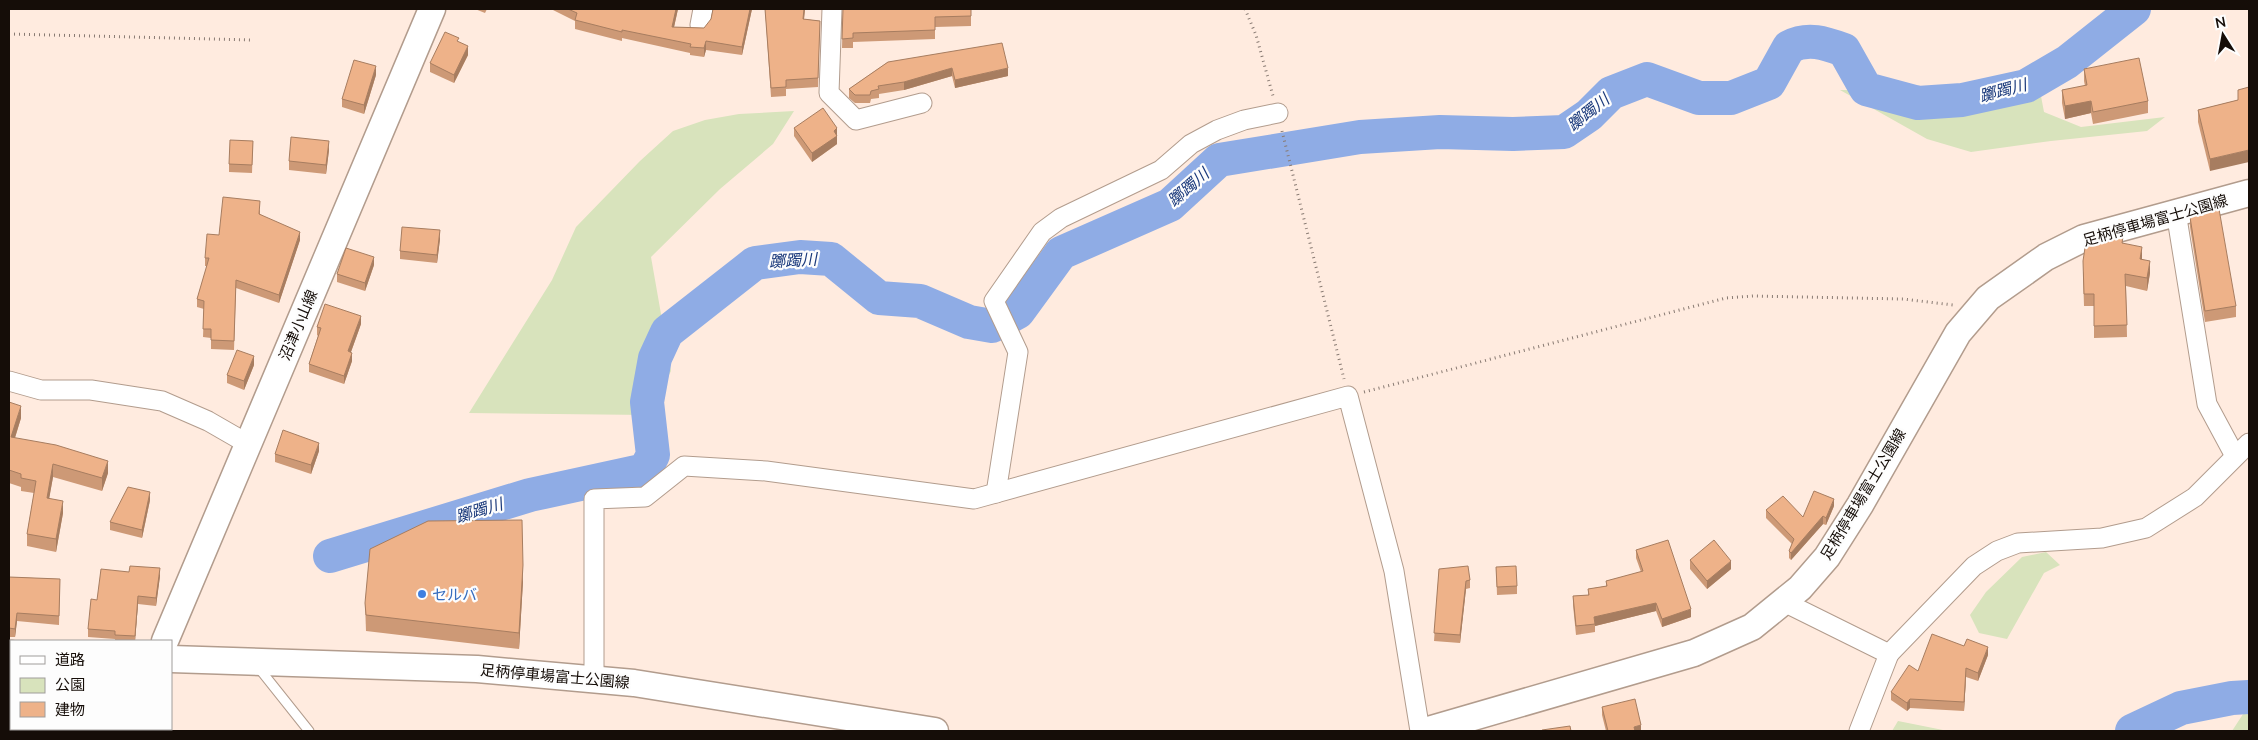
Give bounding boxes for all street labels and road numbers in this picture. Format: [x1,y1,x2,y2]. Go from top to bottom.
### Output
street label: 足柄停車場富士公園線 [2080,190,2230,250]
street label: 沼津小山線 [275,287,321,363]
street label: 足柄停車場富士公園線 [1816,425,1910,563]
street label: 足柄停車場富士公園線 [479,660,631,692]

